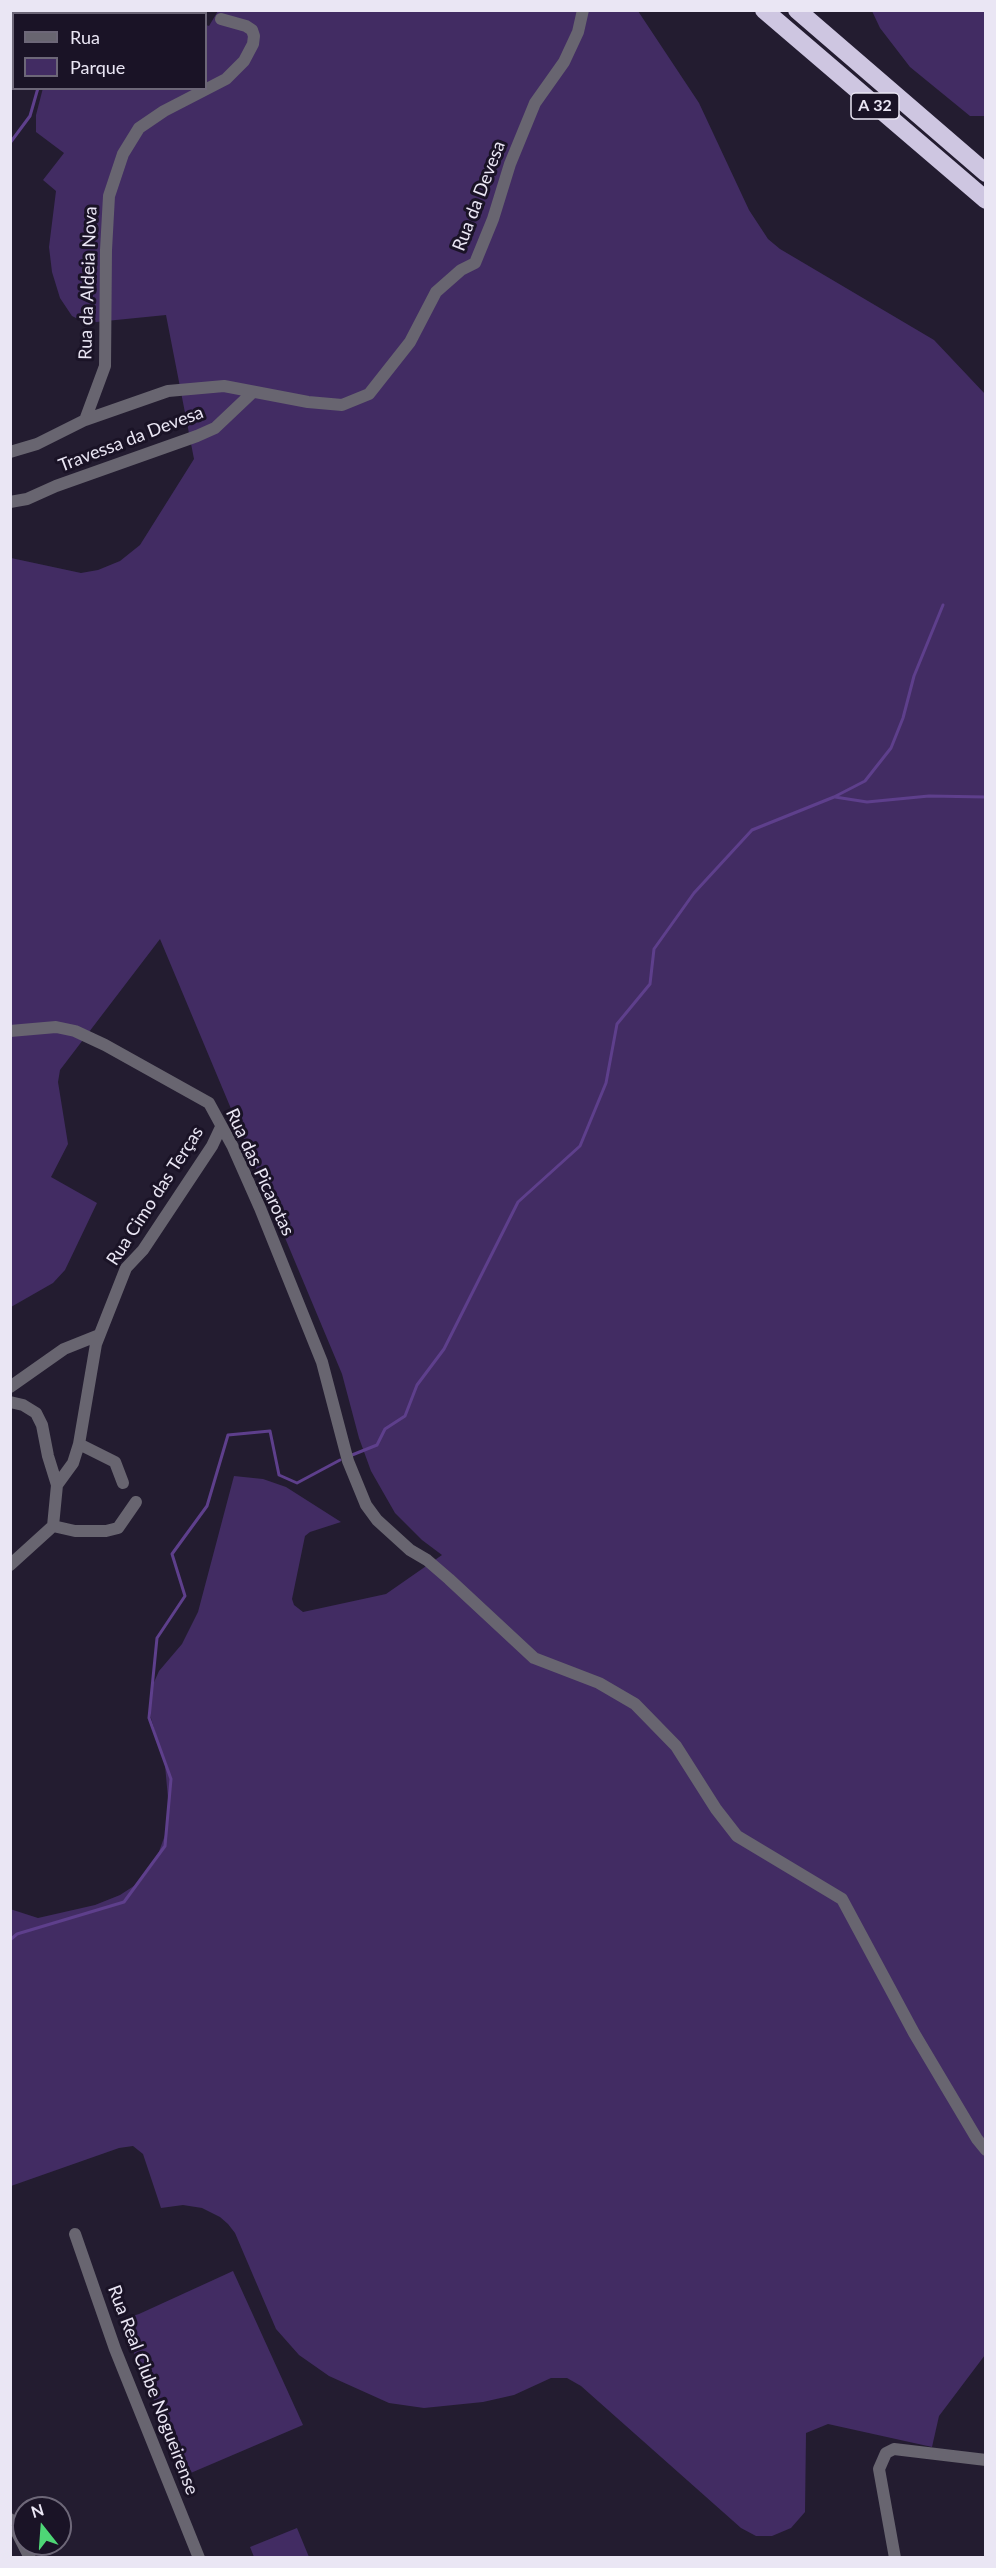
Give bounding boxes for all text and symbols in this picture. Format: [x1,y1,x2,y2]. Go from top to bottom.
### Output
legend [12,12,207,90]
text: Rua [70,26,100,48]
text: Parque [70,56,125,78]
road number: A 32 [851,93,899,119]
street label: Rua da Devesa [448,138,510,254]
street label: Rua da Aldeia Nova [75,206,101,360]
street label: Travessa da Devesa [56,401,206,477]
street label: Rua das Picarotas [221,1105,299,1239]
street label: Rua Cimo das Terças [102,1122,208,1270]
street label: Rua Real Clube Nogueirense [103,2282,203,2498]
north arrow [12,2496,72,2556]
text: N [28,2499,46,2521]

